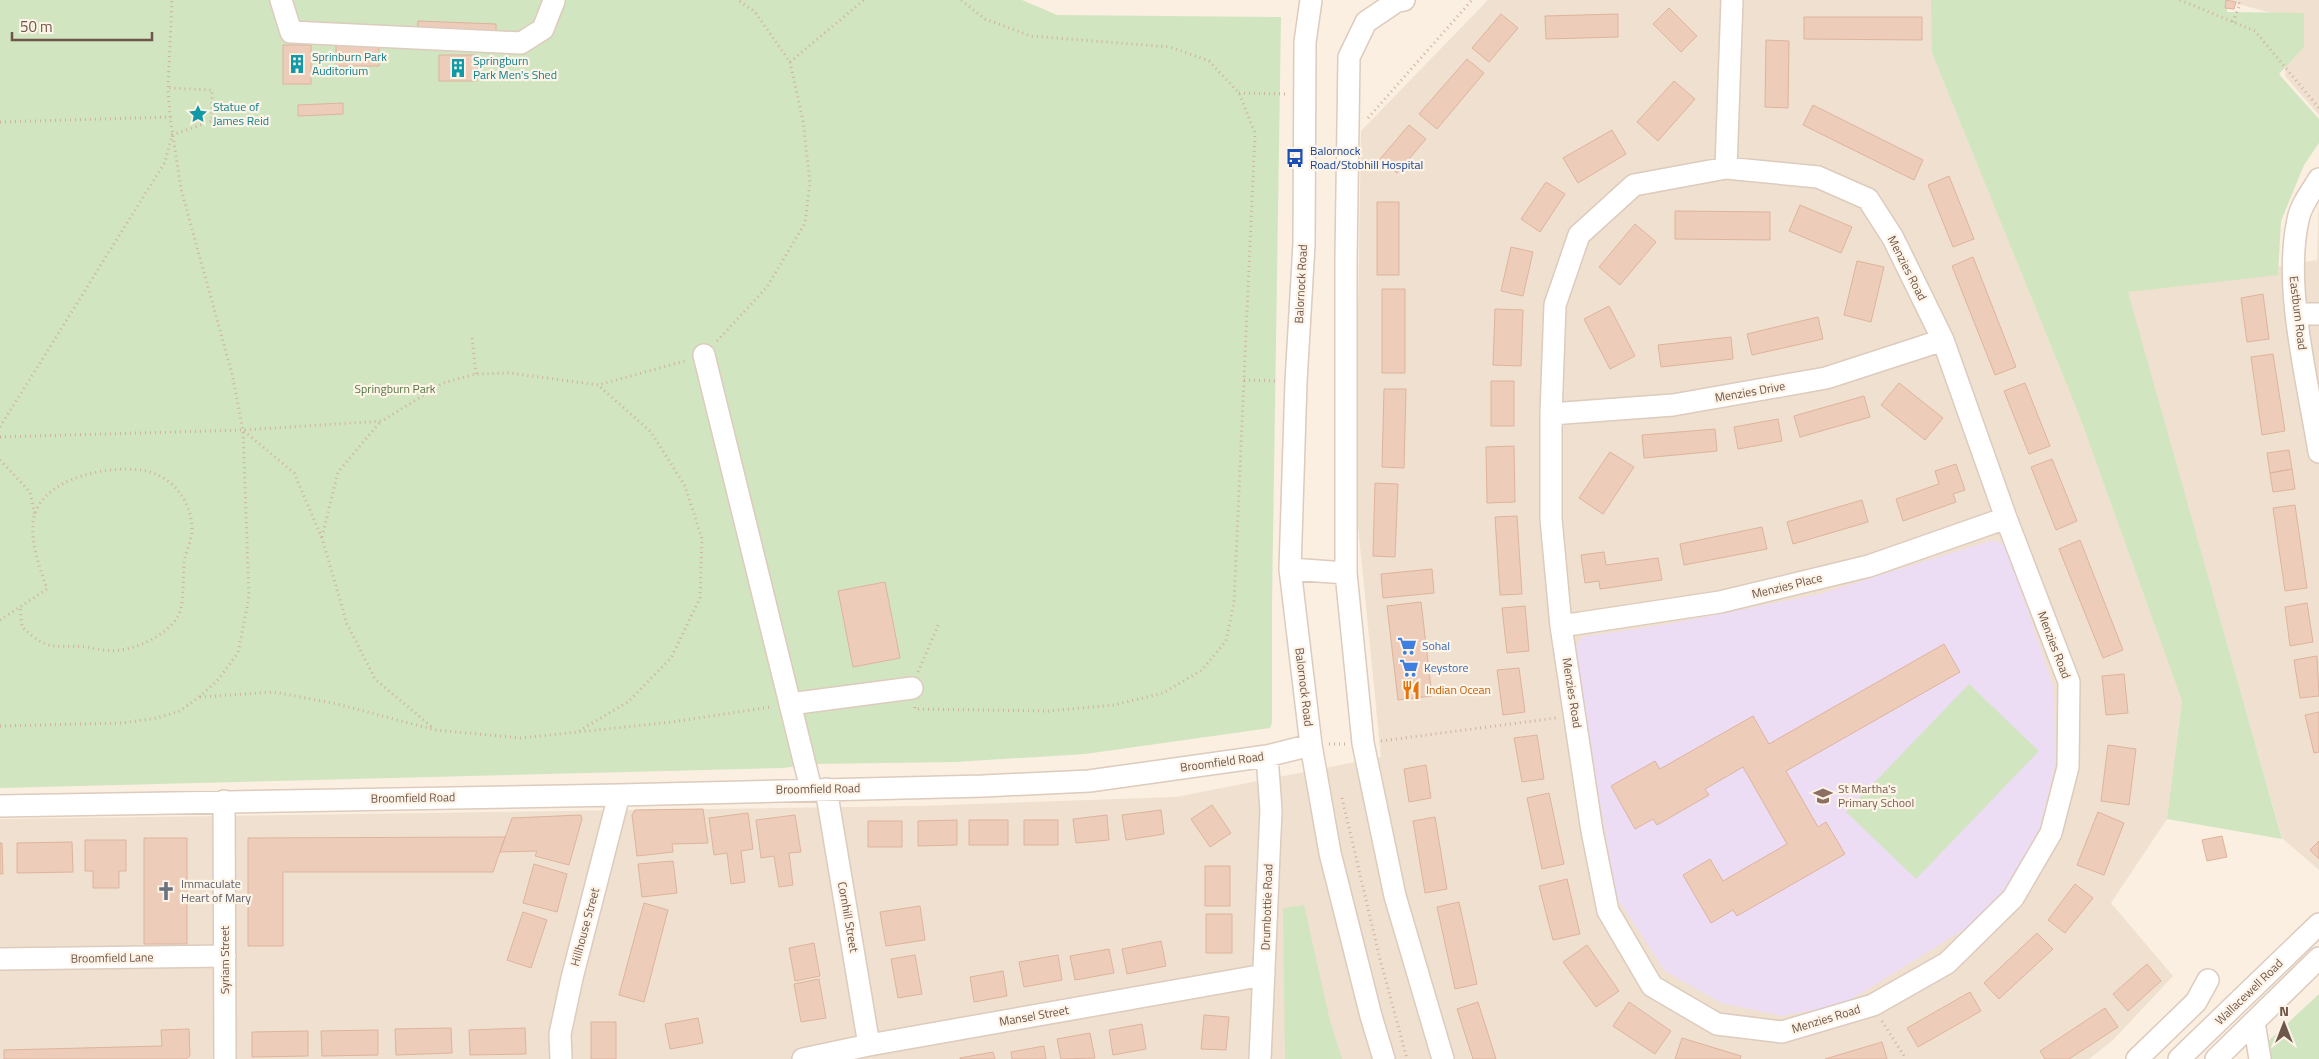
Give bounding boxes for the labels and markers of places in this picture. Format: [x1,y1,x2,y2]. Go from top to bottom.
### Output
place label: Sprinburn Park Auditorium [312,47,387,80]
place label: Springburn Park Men's Shed [473,51,557,84]
building icon: Sprinburn Park Auditorium [286,53,308,75]
building icon: Springburn Park Men's Shed [447,57,469,79]
place label: Statue of James Reid [213,97,269,130]
place icon: Statue of James Reid [187,103,209,125]
place label: Balornock Road/Stobhill Hospital [1310,141,1423,174]
bus stop icon: Balornock Road/Stobhill Hospital [1284,147,1306,169]
supermarket icon: Sohal [1396,635,1418,657]
place label: Sohal [1422,636,1450,655]
supermarket icon: Keystore [1398,657,1420,679]
place label: Keystore [1424,658,1469,677]
restaurant icon: Indian Ocean [1400,679,1422,701]
place label: Indian Ocean [1426,680,1491,699]
place label: St Martha's Primary School [1838,779,1914,812]
school or university icon: St Martha's Primary School [1812,785,1834,807]
place label: Immaculate Heart of Mary [181,874,251,907]
church icon: Immaculate Heart of Mary [155,880,177,902]

